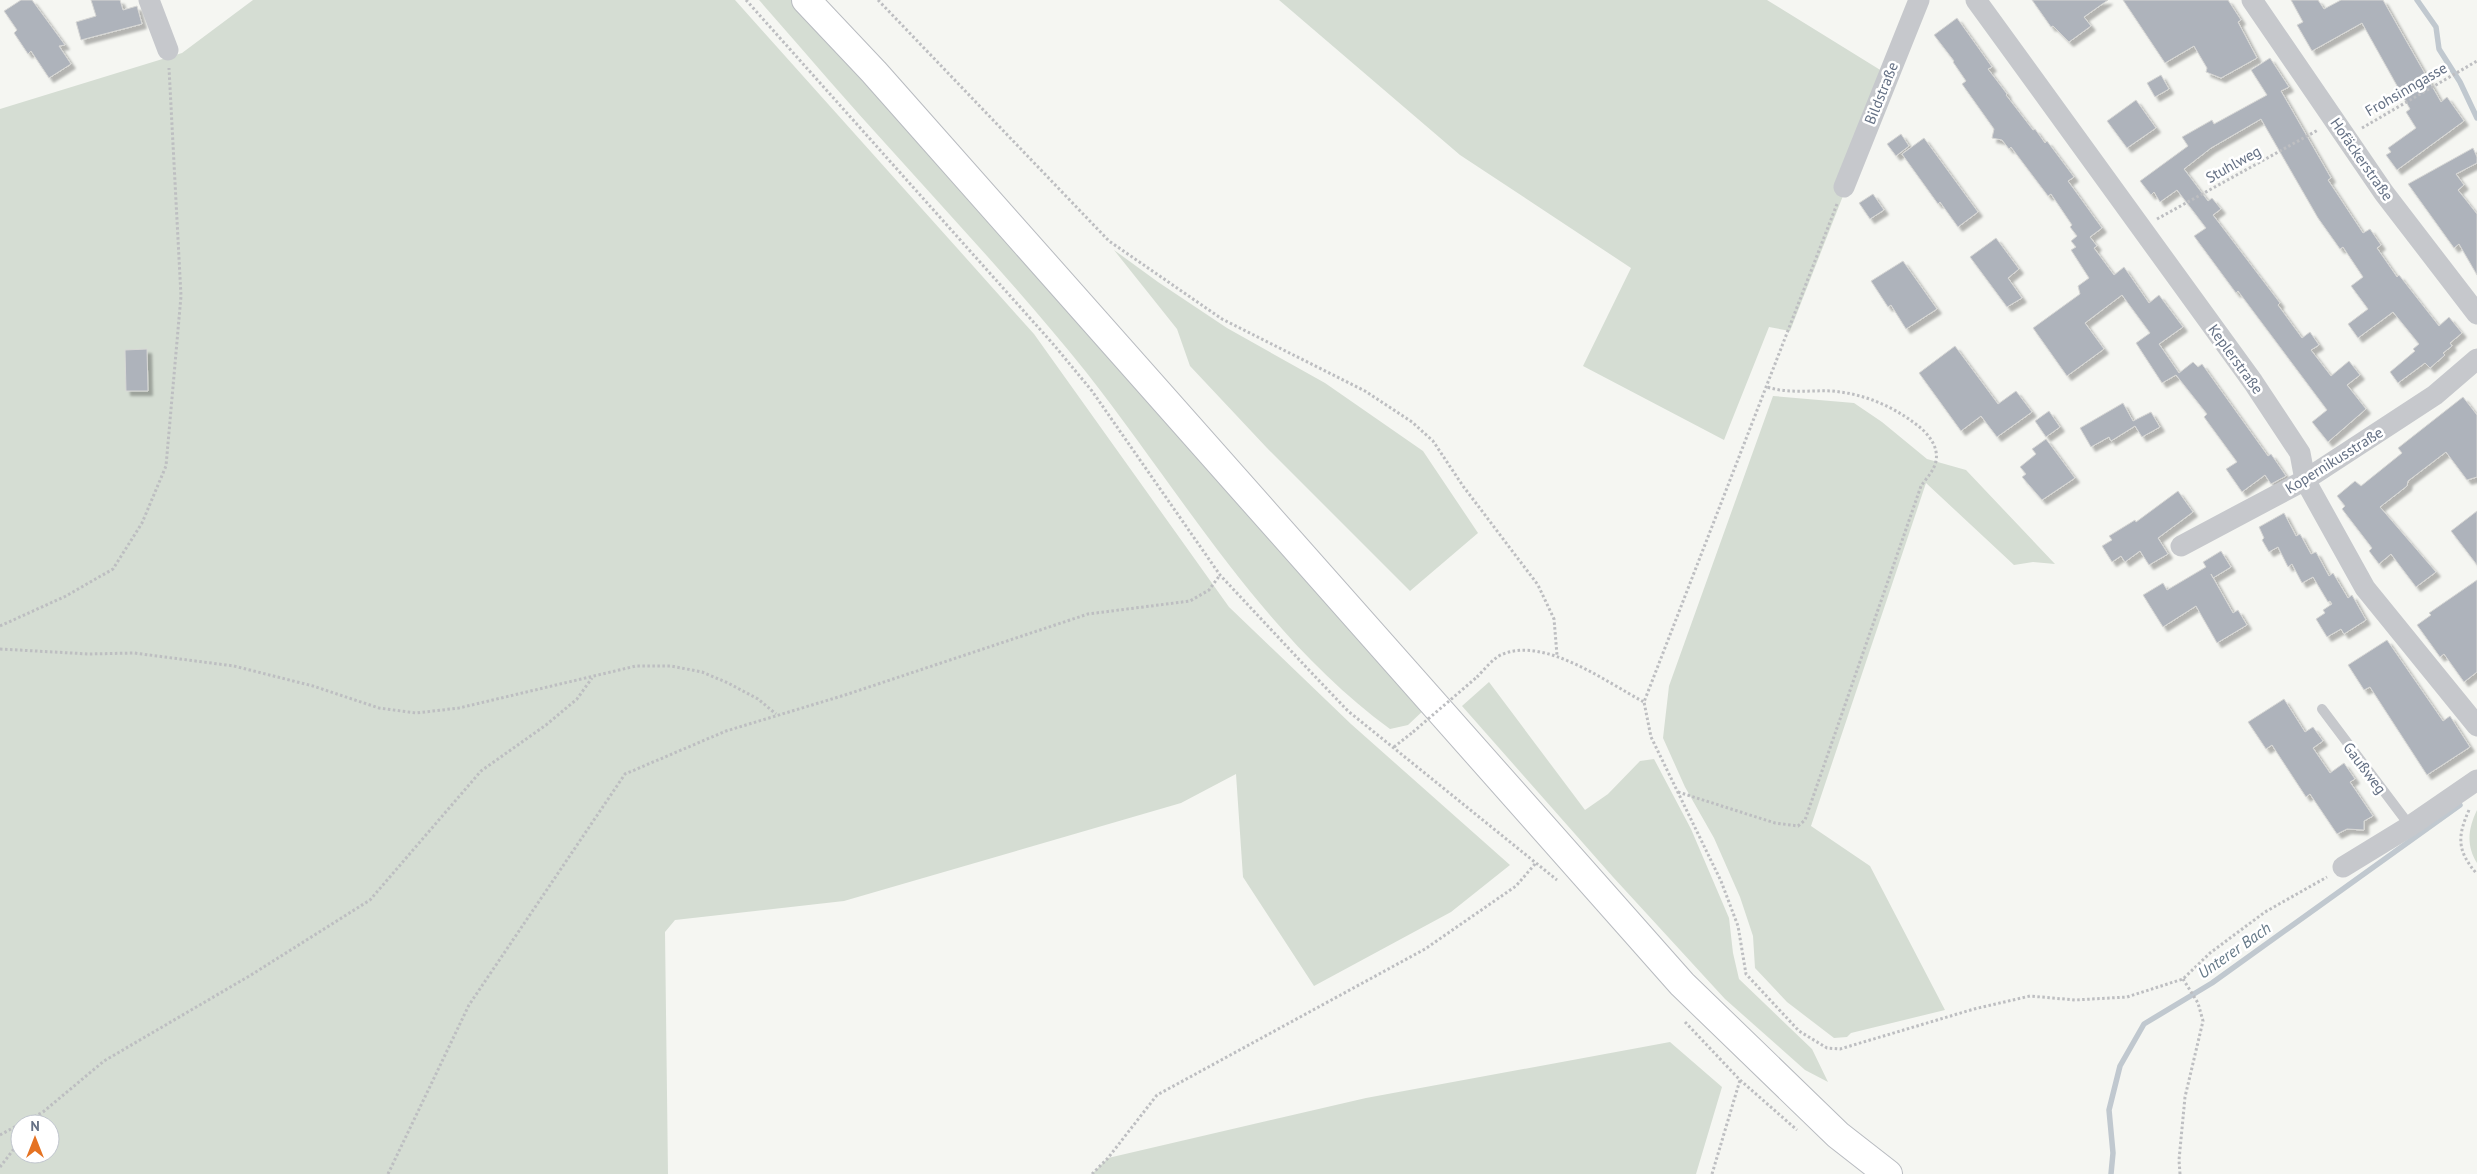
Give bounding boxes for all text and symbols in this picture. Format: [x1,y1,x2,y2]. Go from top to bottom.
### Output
street label: Frohsinngasse [2362,58,2450,120]
street label: Bildstraße [1860,59,1902,127]
street label: Hofäckerstraße [2326,114,2398,204]
street label: Stuhlweg [2202,141,2264,187]
street label: Keplerstraße [2204,320,2268,398]
street label: Kopernikusstraße [2282,422,2386,498]
street label: Gaußweg [2339,738,2391,798]
water label: Unterer Bach [2194,918,2274,982]
north arrow [10,1114,60,1164]
text: N [30,1117,40,1135]

